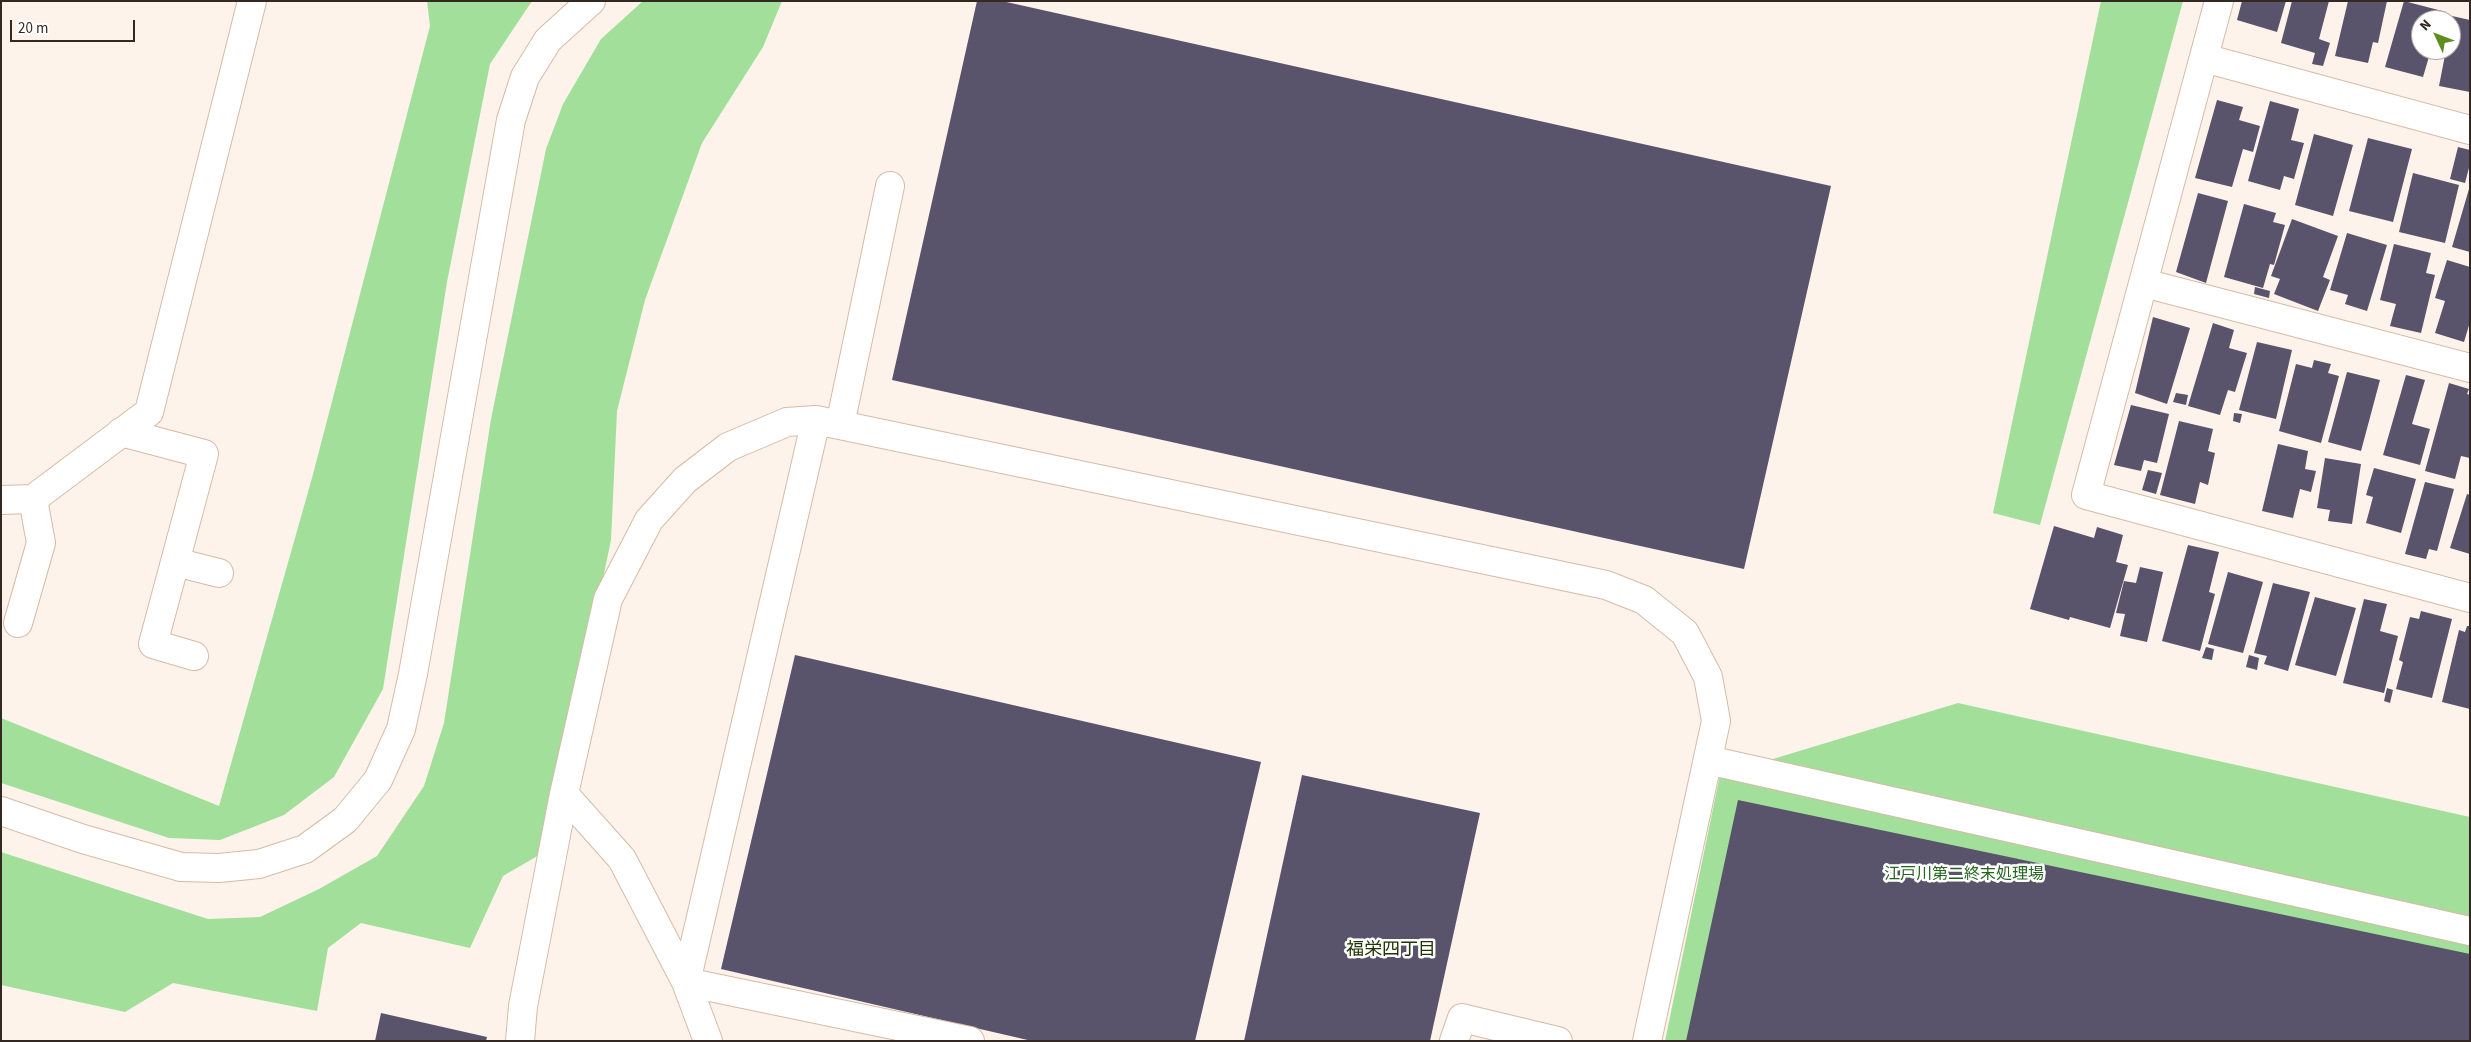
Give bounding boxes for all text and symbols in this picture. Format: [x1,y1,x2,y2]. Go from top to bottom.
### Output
scale bar [12,10,138,42]
north arrow [2411,10,2461,60]
text: N [2415,15,2436,36]
text: 20 m [18,18,48,39]
park label: 江戸川第二終末処理場 [1884,865,2044,885]
district label: 福栄四丁目 [1346,940,1436,962]

